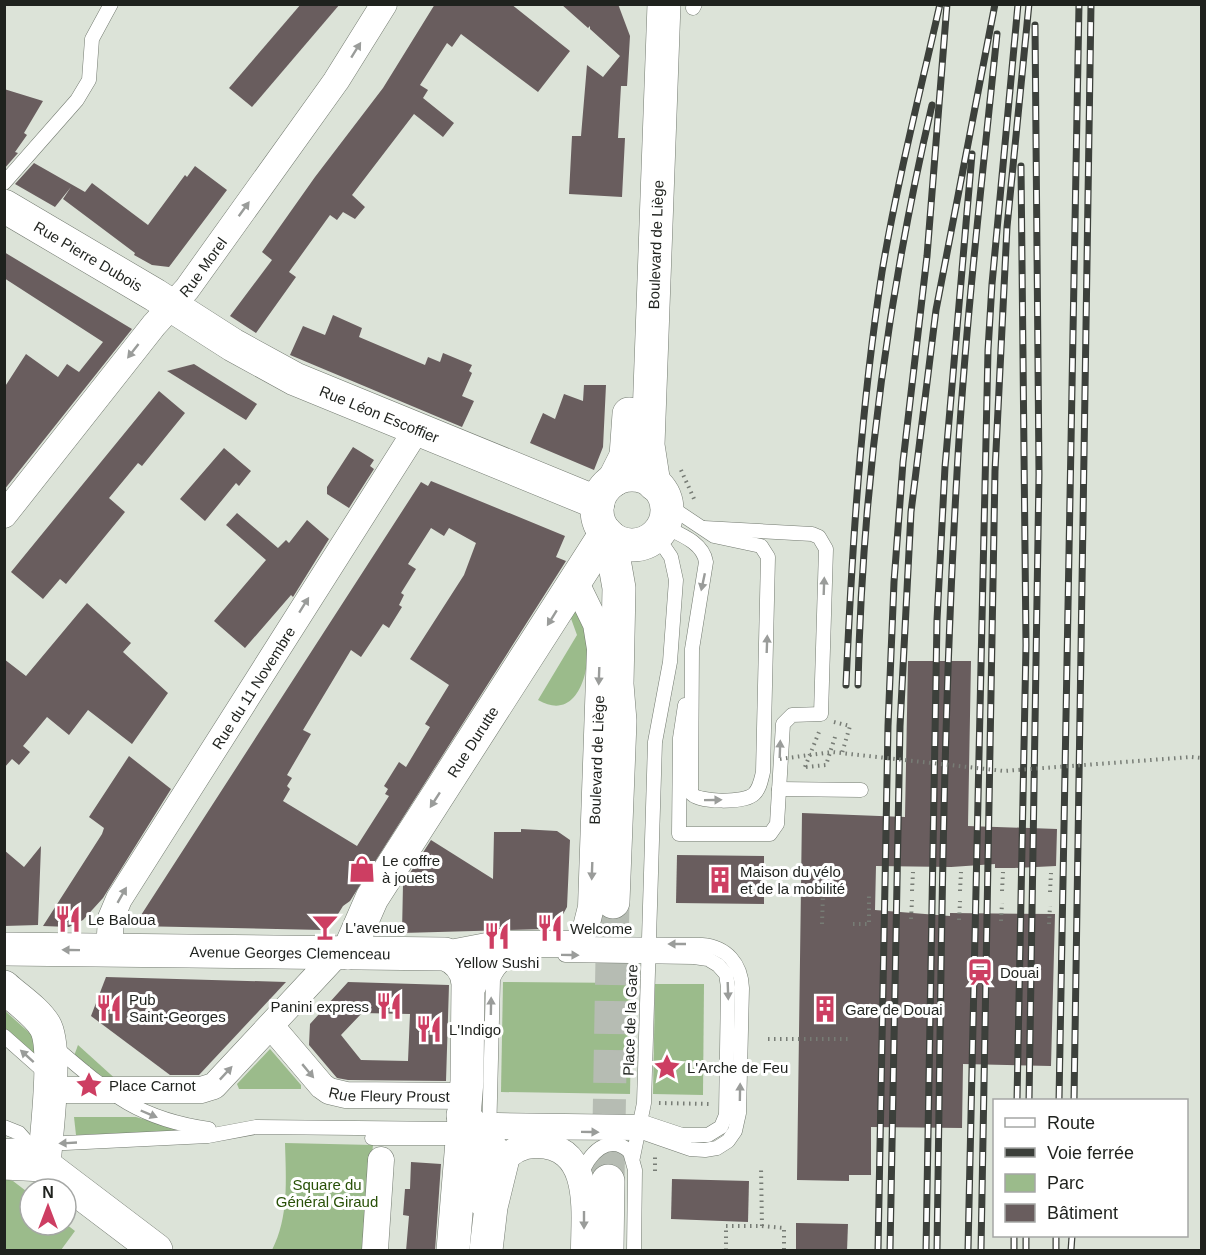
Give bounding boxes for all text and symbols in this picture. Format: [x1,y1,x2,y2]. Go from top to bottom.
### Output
one-way arrow [350,41,361,58]
street label: Boulevard de Liège [644,180,666,310]
one-way arrow [238,202,250,218]
street label: Rue Pierre Dubois [31,217,146,294]
street label: Rue Morel [176,234,230,300]
one-way arrow [127,343,140,359]
street label: Rue Léon Escoffier [317,382,442,446]
one-way arrow [698,572,707,591]
one-way arrow [820,577,829,596]
one-way arrow [299,597,310,613]
one-way arrow [546,610,557,626]
street label: Rue du 11 Novembre [208,623,298,752]
one-way arrow [762,634,772,653]
one-way arrow [594,667,603,686]
street label: Boulevard de Liège [585,695,607,825]
street label: Rue Durutte [443,703,501,780]
one-way arrow [776,740,785,759]
one-way arrow [430,792,441,808]
one-way arrow [704,795,723,804]
place label: Le coffre à jouets [382,852,440,886]
shop icon: Le coffre à jouets [347,854,377,884]
one-way arrow [587,862,596,881]
place label: Maison du vélo et de la mobilité [740,863,845,897]
building icon: Maison du vélo et de la mobilité [705,865,735,895]
one-way arrow [117,887,128,903]
restaurant icon: Le Baloua [53,904,83,934]
place label: Le Baloua [88,911,156,928]
bar icon: L'avenue [310,912,340,942]
restaurant icon: Welcome [535,913,565,943]
place label: L'avenue [345,919,405,936]
place label: Welcome [570,920,632,937]
restaurant icon: Yellow Sushi [482,921,512,951]
one-way arrow [668,940,687,949]
street label: Avenue Georges Clemenceau [190,943,390,962]
one-way arrow [62,945,81,955]
one-way arrow [560,950,579,960]
place label: Yellow Sushi [455,954,539,971]
station icon: Douai [965,957,995,987]
street label: Place de la Gare [620,964,640,1076]
place label: Douai [1000,964,1039,981]
one-way arrow [723,981,733,1000]
place label: Pub Saint-Georges [129,991,226,1025]
restaurant icon: Panini express [374,991,404,1021]
restaurant icon: Pub Saint-Georges [94,993,124,1023]
building icon: Gare de Douai [810,994,840,1024]
one-way arrow [486,997,496,1016]
place label: Panini express [271,998,369,1015]
place label: Gare de Douai [845,1001,943,1018]
restaurant icon: L'Indigo [414,1014,444,1044]
place label: L'Indigo [449,1021,501,1038]
one-way arrow [20,1050,35,1063]
place icon: L'Arche de Feu [652,1052,682,1082]
place label: L'Arche de Feu [687,1059,788,1076]
one-way arrow [302,1063,315,1079]
one-way arrow [219,1066,233,1080]
place icon: Place Carnot [74,1070,104,1100]
place label: Place Carnot [109,1077,197,1094]
street label: Rue Fleury Proust [327,1083,451,1104]
one-way arrow [735,1083,745,1102]
legend [993,1099,1188,1237]
one-way arrow [140,1110,158,1119]
text: Route [1047,1113,1095,1133]
one-way arrow [580,1127,599,1137]
one-way arrow [58,1138,77,1147]
text: Voie ferrée [1047,1143,1134,1163]
text: Parc [1047,1173,1084,1193]
park label: Square du Général Giraud [276,1176,378,1210]
north arrow [18,1177,78,1237]
text: N [42,1184,54,1201]
text: Bâtiment [1047,1203,1118,1223]
one-way arrow [579,1210,589,1229]

